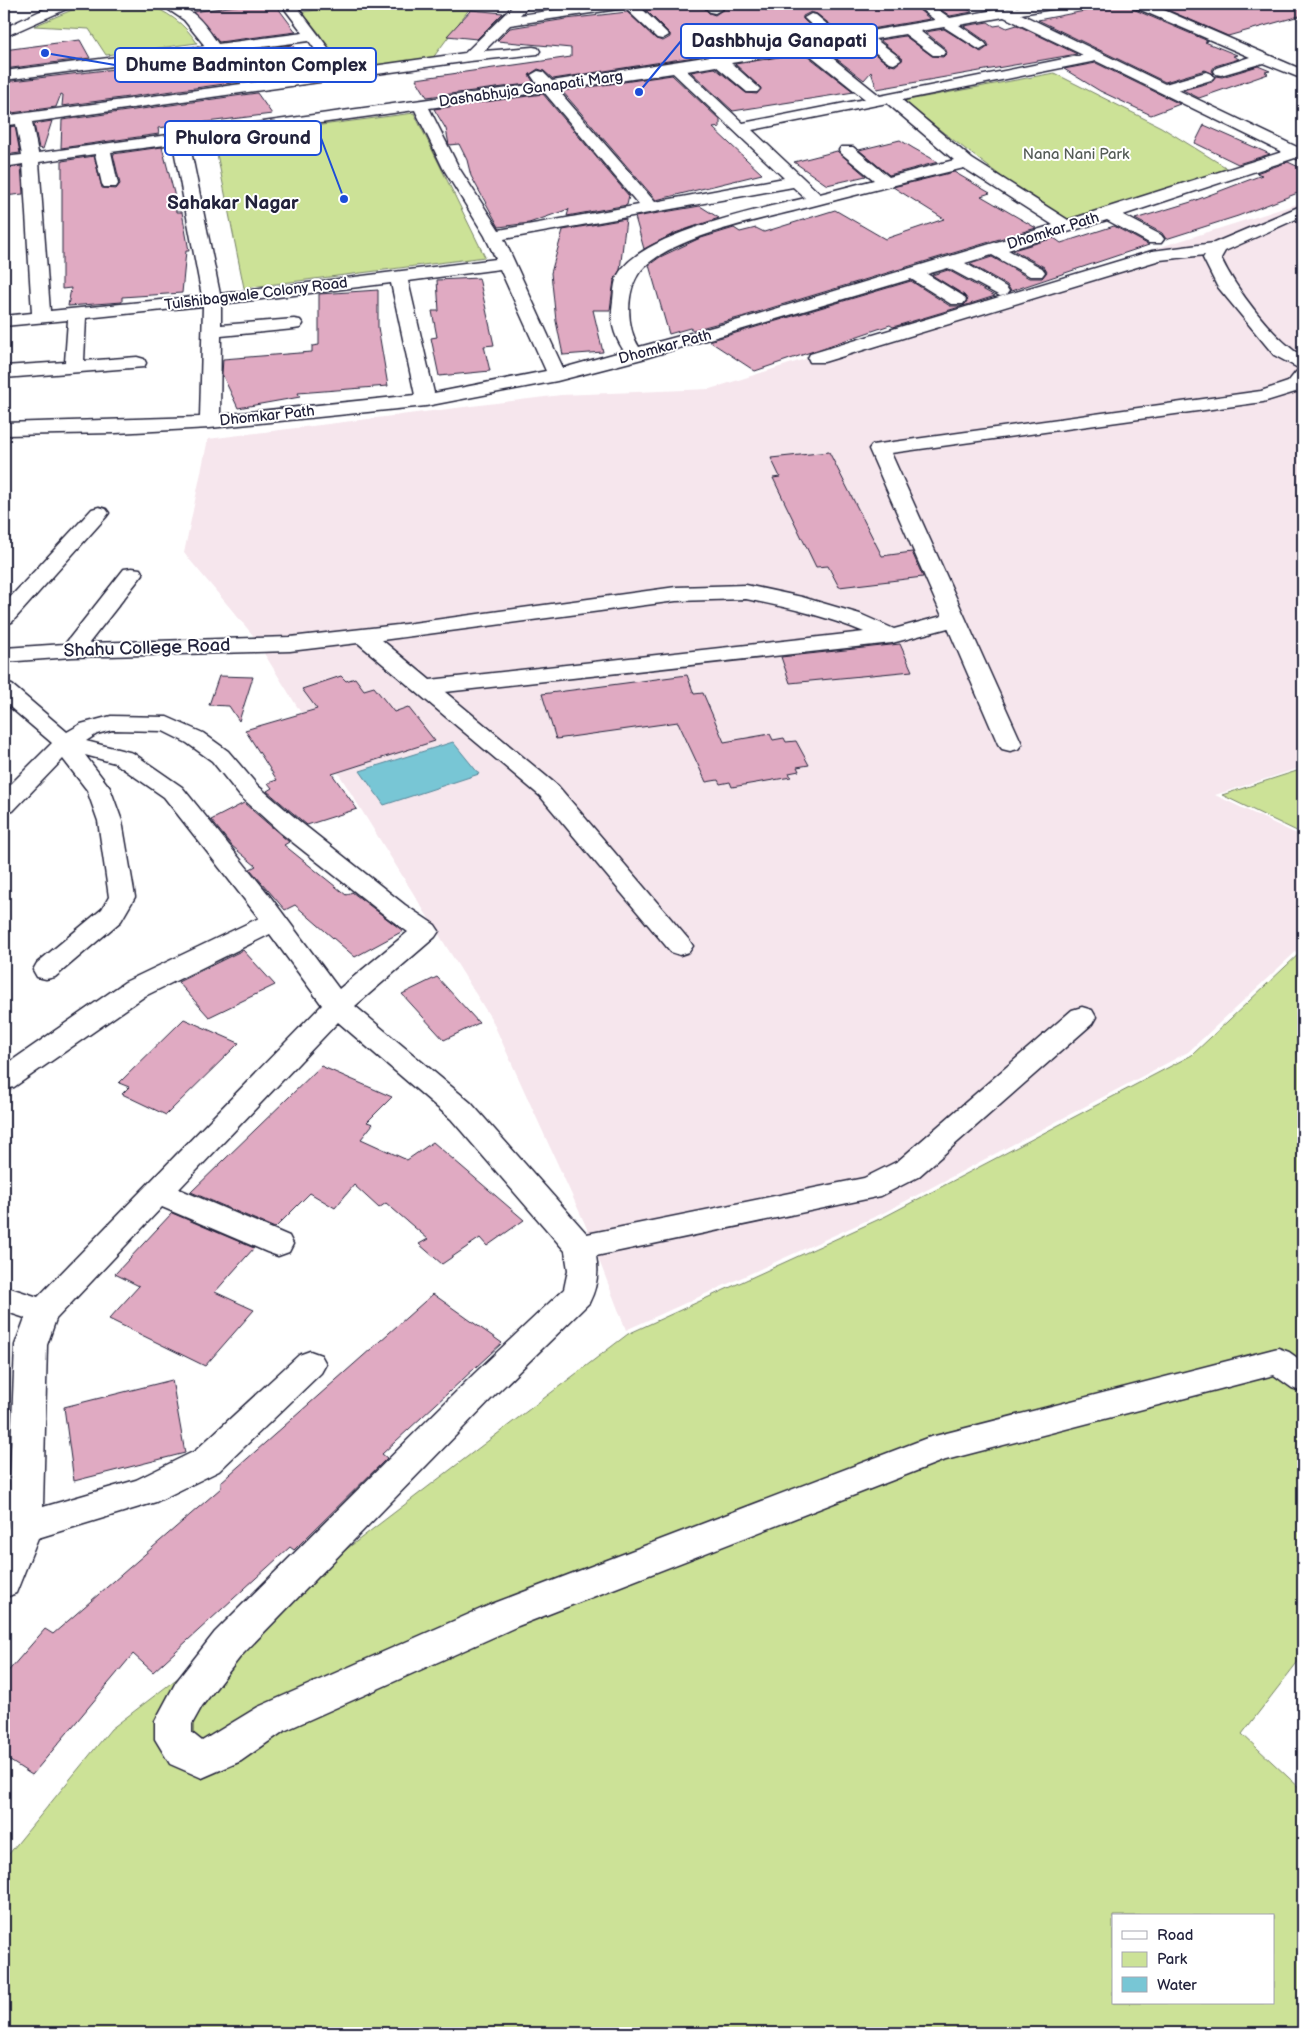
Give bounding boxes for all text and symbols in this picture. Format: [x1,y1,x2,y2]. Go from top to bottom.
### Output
callout: Dashbhuja Ganapati [681,24,877,58]
text: Dashbhuja Ganapati [691,30,867,53]
callout: Dhume Badminton Complex [115,48,376,82]
text: Dhume Badminton Complex [125,54,367,77]
street label: Dashabhuja Ganapati Marg [438,67,624,111]
callout: Phulora Ground [165,121,321,155]
text: Phulora Ground [175,127,311,150]
park label: Nana Nani Park [1023,145,1130,164]
district label: Sahakar Nagar [167,192,299,215]
street label: Dhomkar Path [1005,208,1101,254]
street label: Tulshibagwale Colony Road [163,273,349,315]
street label: Dhomkar Path [616,325,714,369]
street label: Dhomkar Path [219,402,315,430]
street label: Shahu College Road [63,635,231,661]
legend [1112,1914,1274,2004]
text: Road [1157,1926,1193,1945]
text: Park [1157,1950,1188,1969]
text: Water [1157,1976,1197,1995]

